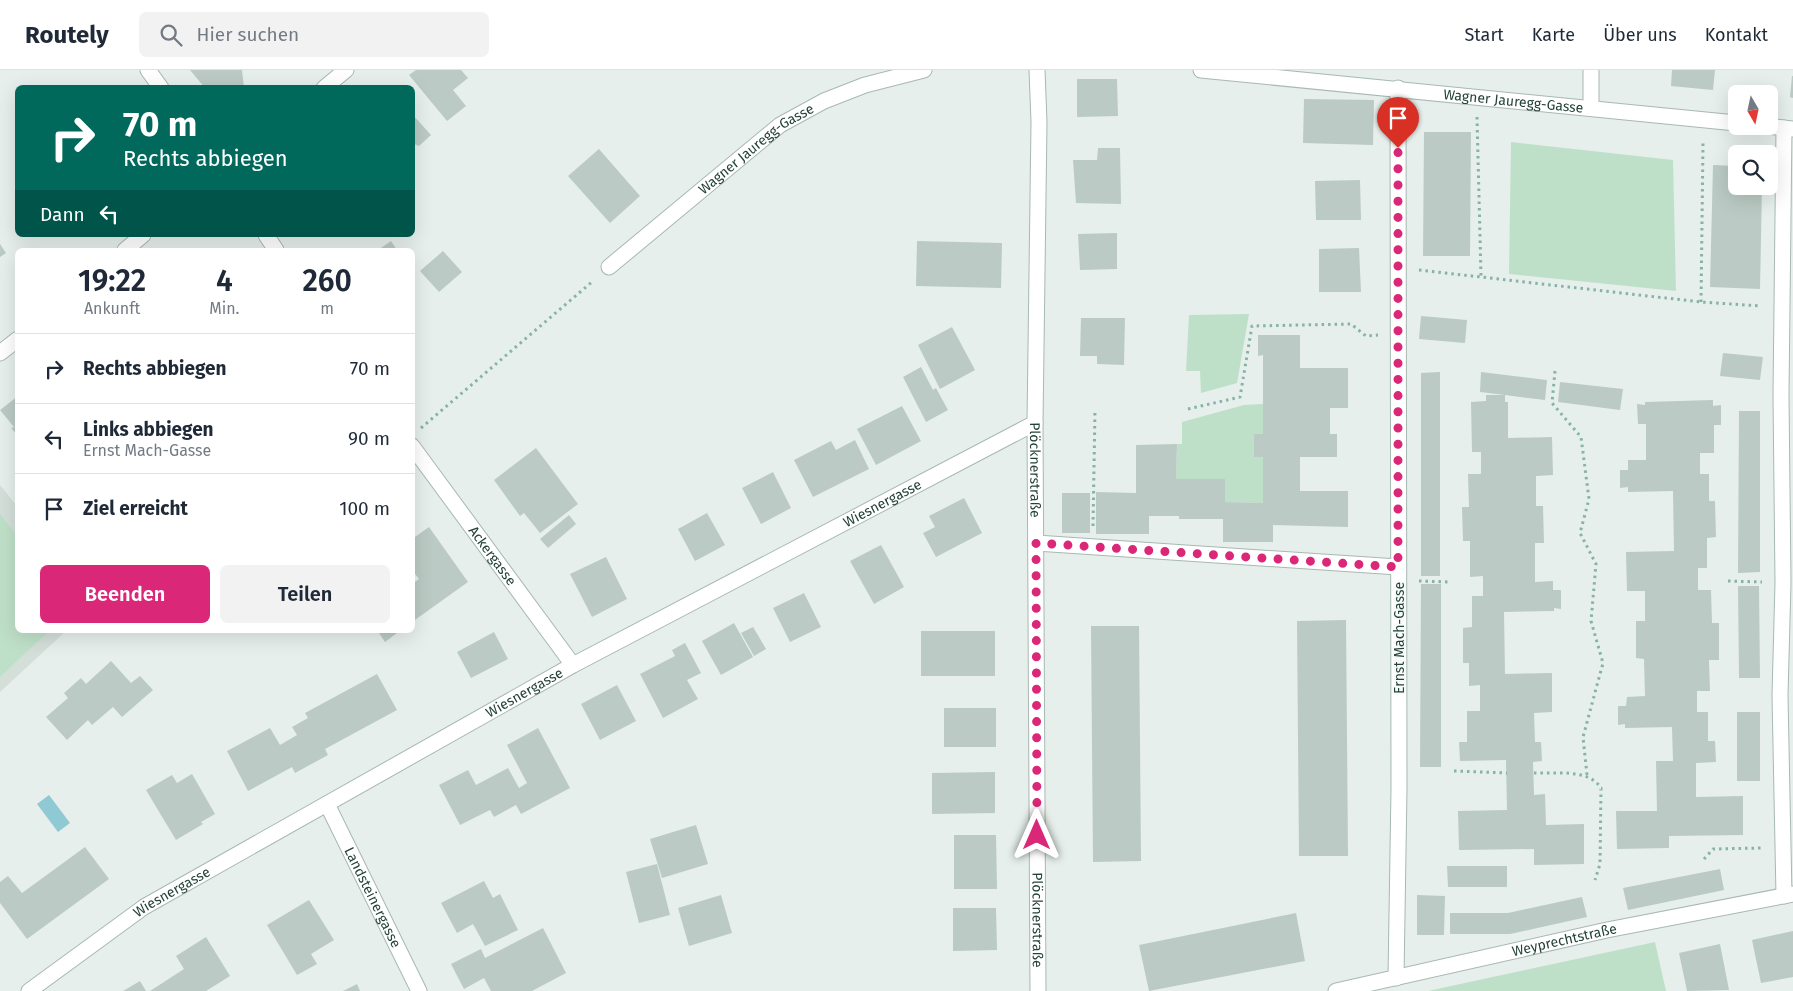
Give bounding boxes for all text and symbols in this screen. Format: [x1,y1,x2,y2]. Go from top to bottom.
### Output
search box [139,12,489,57]
text: Routely [25,21,109,49]
icon: search [157,21,185,49]
text: Hier suchen [197,23,299,46]
text: Start [1464,24,1504,46]
text: Karte [1532,24,1575,46]
text: Über uns [1603,24,1677,46]
text: Kontakt [1705,24,1768,46]
north arrow [1728,85,1778,135]
map controls [1728,85,1778,195]
street label: Wagner Jauregg-Gasse [1443,86,1584,117]
pin [1377,97,1419,148]
street label: Wagner Jauregg-Gasse [695,100,817,198]
text: 70 m [123,103,197,145]
icon: arrive [1384,104,1412,132]
icon: right [40,105,105,170]
text: Rechts abbiegen [123,145,288,172]
button: search [1728,145,1778,195]
icon: left [95,200,123,228]
text: Dann [40,203,85,226]
text: 19:22 [78,263,146,299]
text: 4 [216,263,233,299]
text: 260 [303,263,352,299]
text: Ankunft [84,299,140,318]
text: Min. [209,299,239,318]
text: m [320,299,334,318]
icon: right [40,355,68,383]
text: Rechts abbiegen [83,357,226,380]
text: 70 m [350,357,390,380]
text: Links abbiegen [83,418,214,441]
street label: Plöcknerstraße [1026,422,1043,518]
icon: left [40,425,68,453]
text: 90 m [348,427,390,450]
text: Ernst Mach-Gasse [83,441,211,460]
street label: Wiesnergasse [840,476,924,531]
icon: arrive [40,495,68,523]
text: Ziel erreicht [83,497,188,520]
text: 100 m [339,497,390,520]
street label: Ackergasse [465,523,520,589]
button: Beenden [40,565,210,623]
button: Teilen [220,565,390,623]
street label: Ernst Mach-Gasse [1391,582,1408,694]
street label: Wiesnergasse [483,664,566,721]
position arrow [1010,808,1062,860]
street label: Landsteinergasse [341,844,404,951]
street label: Wiesnergasse [130,863,213,921]
street label: Plöcknerstraße [1028,872,1046,968]
street label: Weyprechtstraße [1510,920,1618,960]

